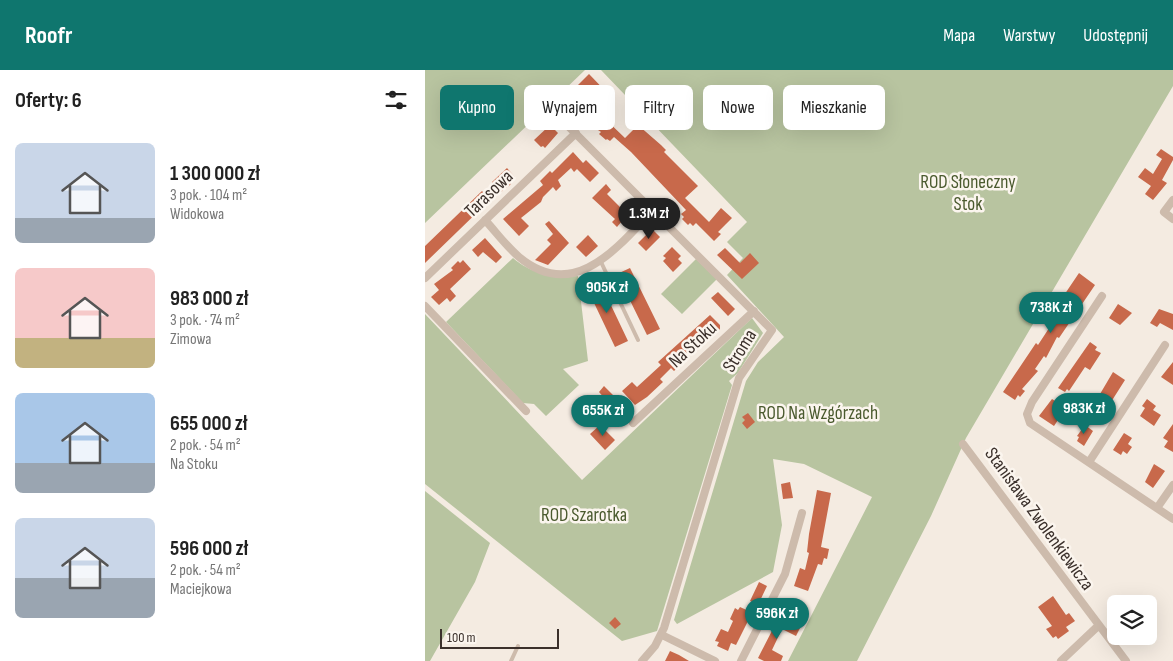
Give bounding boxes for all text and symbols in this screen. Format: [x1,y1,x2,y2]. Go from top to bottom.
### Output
text: Roofr [25,21,72,50]
text: Mapa [943,25,975,46]
text: Warstwy [1003,25,1055,46]
text: Udostępnij [1083,25,1148,46]
chip: Kupno [440,85,514,130]
chip: Wynajem [524,85,615,130]
chip: Filtry [625,85,693,130]
chip: Nowe [703,85,773,130]
chip: Mieszkanie [783,85,885,130]
icon: filters [382,86,410,114]
text: Oferty: 6 [15,88,82,113]
text: 1 300 000 zł [170,161,260,186]
icon: home [55,163,115,223]
street label: Tarasowa [460,165,518,223]
park label: ROD Słoneczny Stok [920,171,1016,216]
text: 3 pok. · 104 m² [170,186,247,205]
pin: 1.3M zł [603,198,695,240]
text: 1.3M zł [629,204,669,223]
text: Widokowa [170,205,224,224]
pin: 905K zł [561,272,653,314]
text: 905K zł [586,278,628,297]
text: 983 000 zł [170,286,248,311]
icon: home [55,288,115,348]
pin: 738K zł [1005,292,1097,334]
text: 738K zł [1030,298,1072,317]
text: 3 pok. · 74 m² [170,311,240,330]
street label: Na Stoku [664,317,722,373]
street label: Stroma [718,325,762,377]
text: Zimowa [170,330,211,349]
pin: 983K zł [1038,392,1130,435]
pin: 655K zł [557,394,649,437]
text: 983K zł [1063,399,1105,418]
text: 655K zł [582,401,624,420]
park label: ROD Na Wzgórzach [758,402,878,425]
text: 655 000 zł [170,411,247,436]
icon: home [55,413,115,473]
text: 2 pok. · 54 m² [170,436,241,455]
street label: Stanisława Zwolenkiewicza [980,443,1098,595]
text: Na Stoku [170,455,218,474]
park label: ROD Szarotka [541,504,627,527]
text: 596 000 zł [170,536,248,561]
icon: home [55,538,115,598]
text: 2 pok. · 54 m² [170,561,241,580]
text: Maciejkowa [170,580,232,599]
map controls [1107,595,1157,645]
button: layers [1107,595,1157,645]
pin: 596K zł [731,598,823,640]
text: 596K zł [756,604,798,623]
scale bar [440,626,559,649]
text: 100 m [447,629,476,646]

